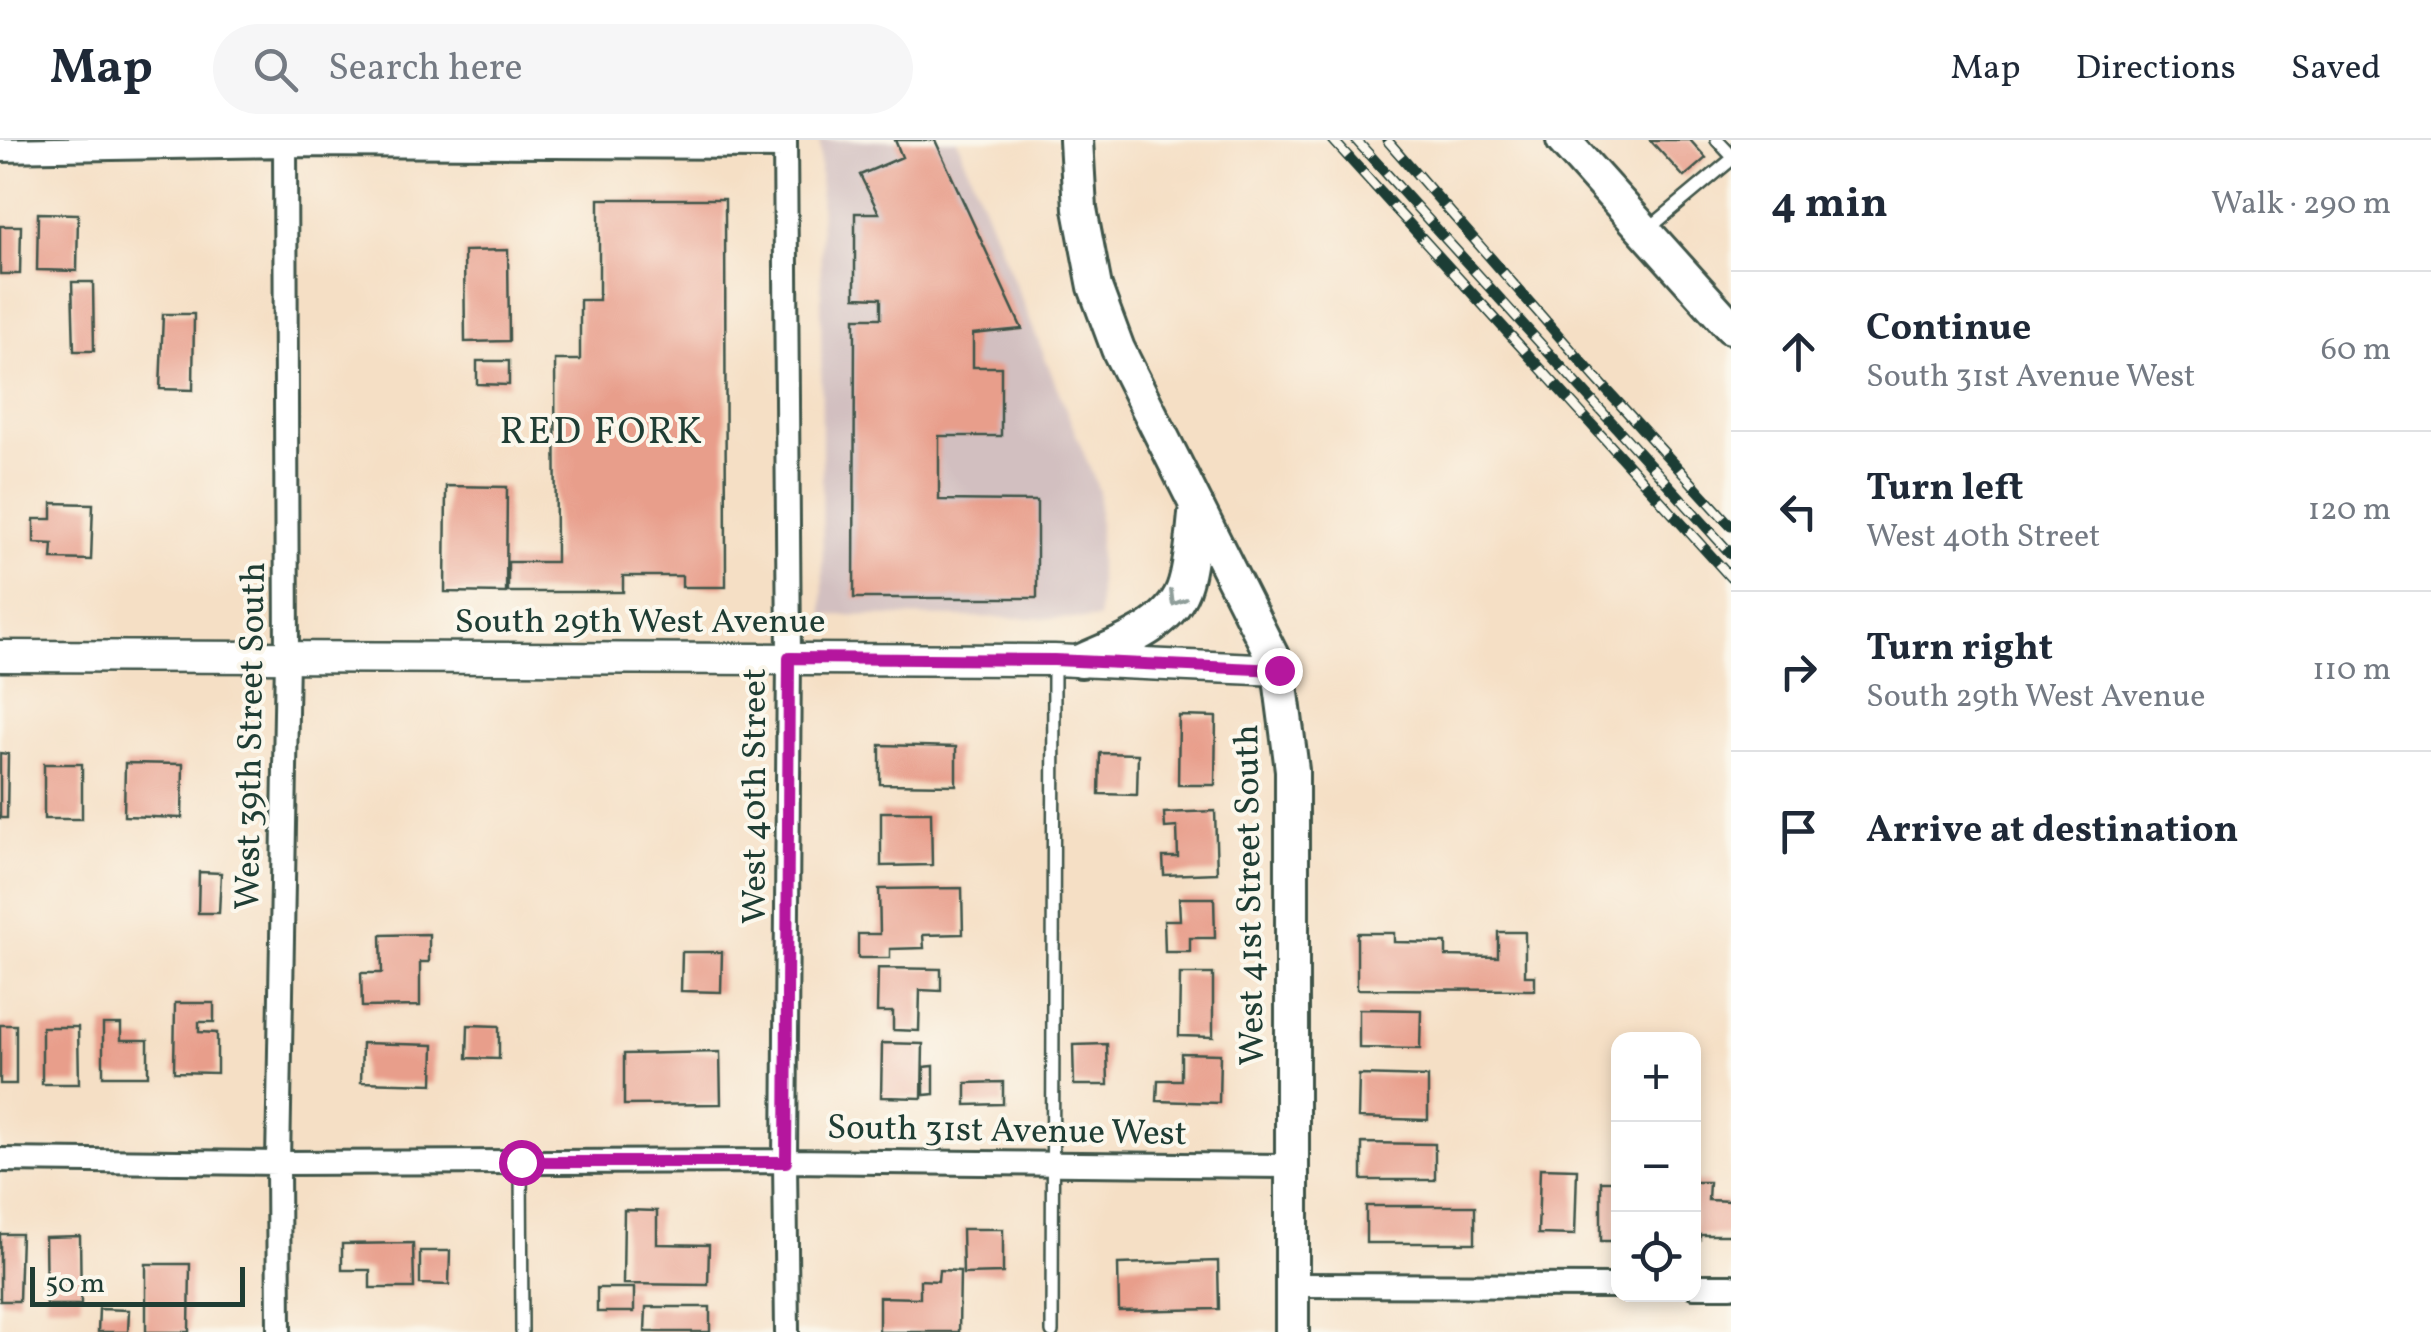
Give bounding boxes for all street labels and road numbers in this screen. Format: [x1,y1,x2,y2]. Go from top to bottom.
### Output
street label: West 39th Street South [225,562,279,911]
street label: South 29th West Avenue [454,599,826,647]
street label: West 40th Street [732,668,780,924]
street label: West 41st Street South [1224,724,1278,1066]
street label: South 31st Avenue West [826,1105,1187,1159]

